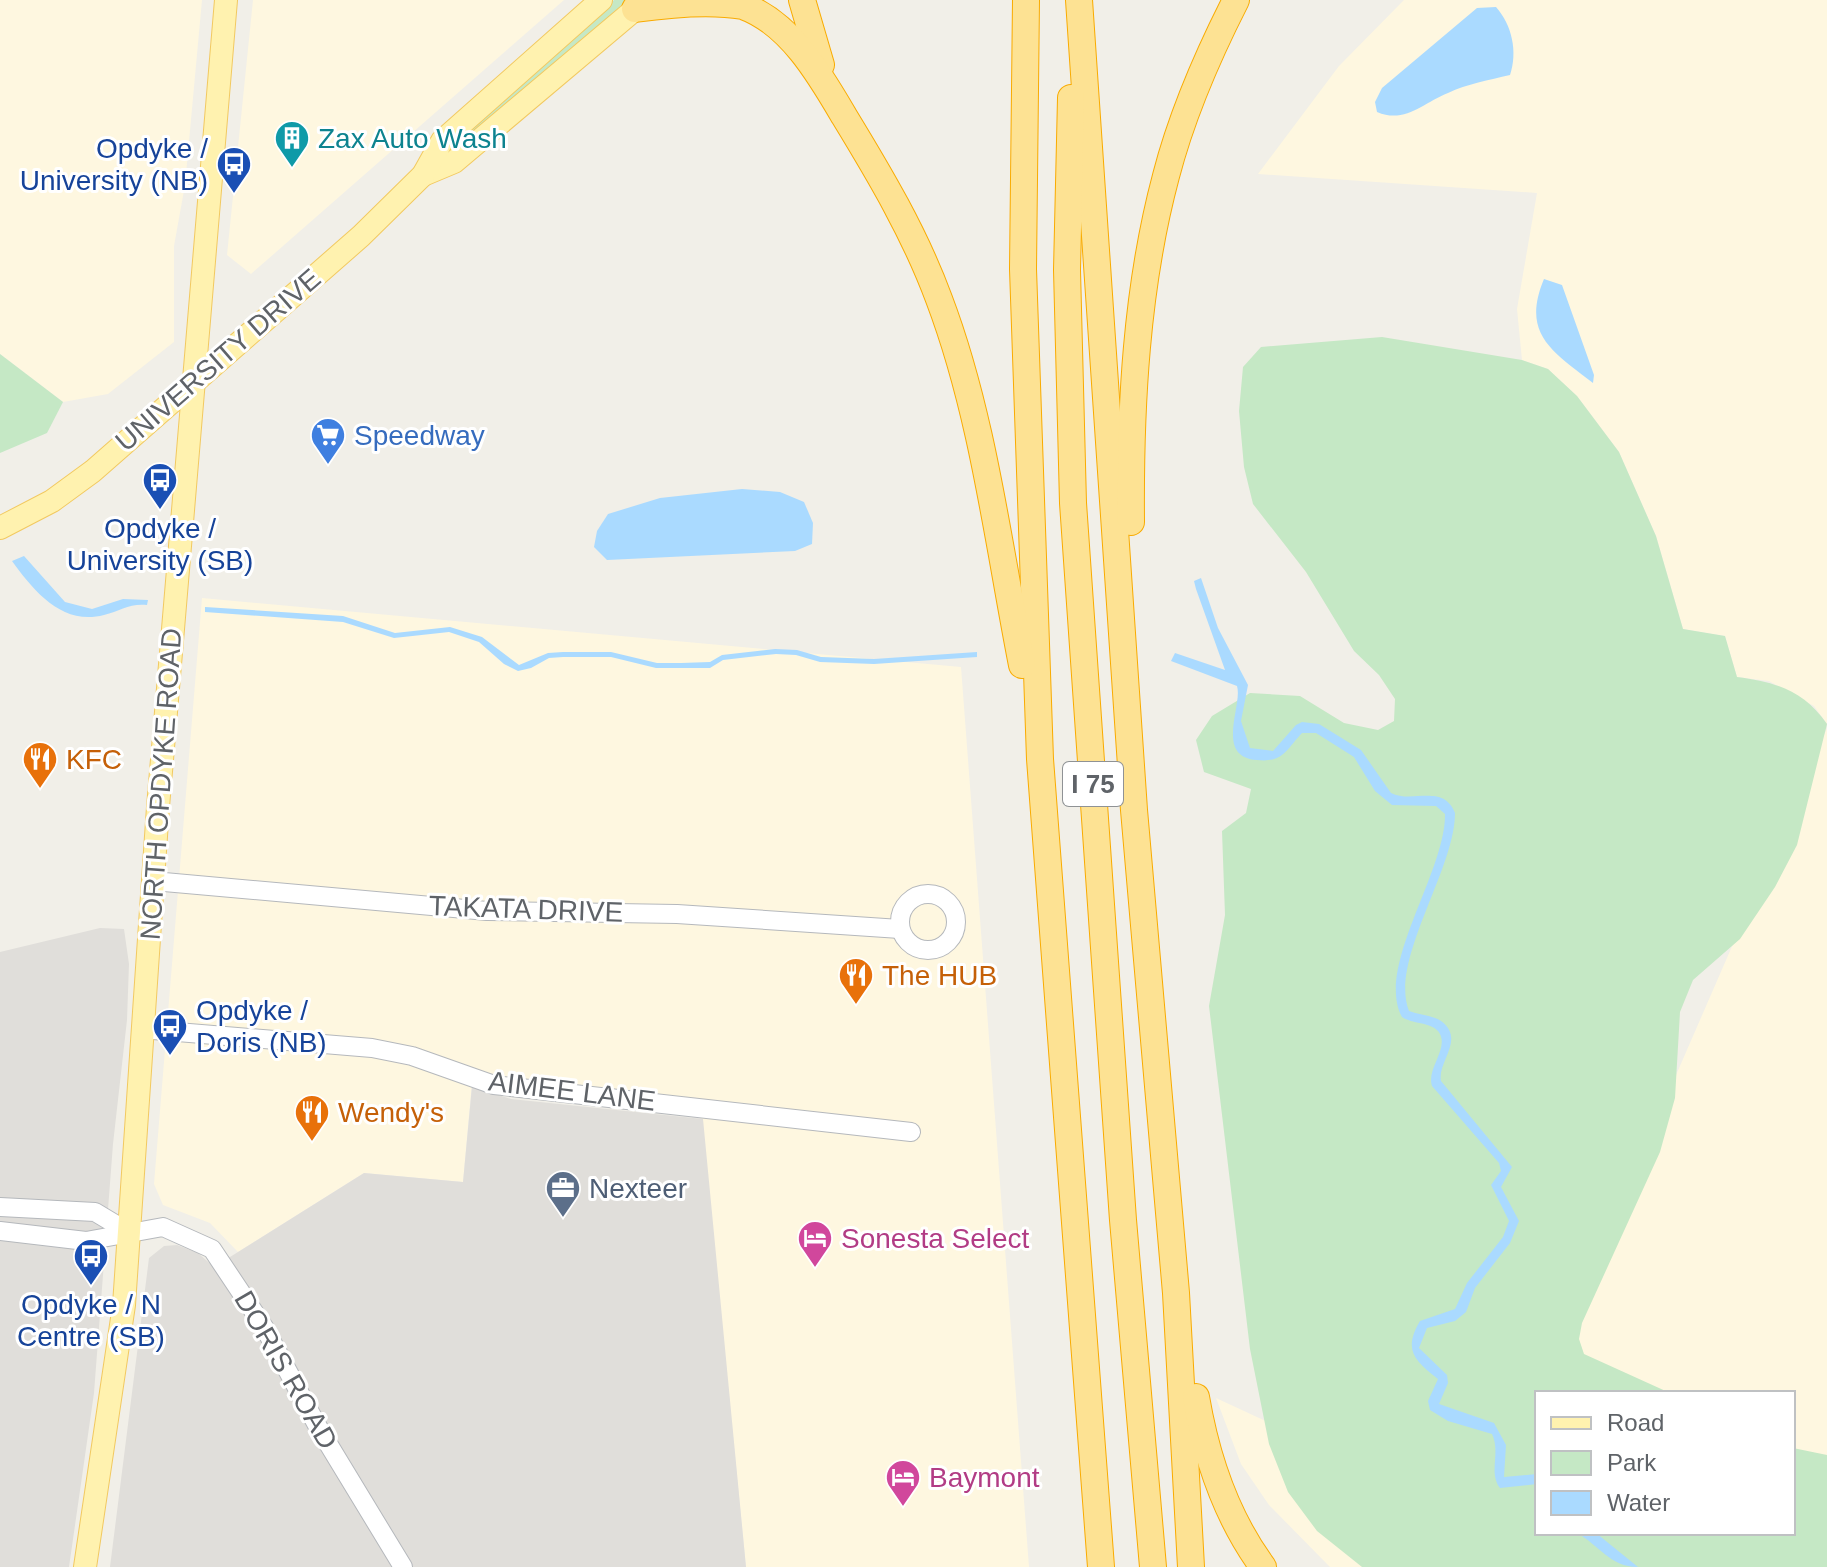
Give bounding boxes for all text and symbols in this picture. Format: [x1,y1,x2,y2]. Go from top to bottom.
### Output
building icon: Zax Auto Wash [273,119,311,169]
place label: Zax Auto Wash [318,123,507,154]
place label: Opdyke / University (NB) [20,133,208,196]
bus stop icon: Opdyke / University (NB) [215,145,253,195]
street label: UNIVERSITY DRIVE [109,263,327,457]
supermarket icon: Speedway [309,416,347,466]
place label: Speedway [354,420,485,451]
bus stop icon: Opdyke / University (SB) [141,461,179,511]
place label: Opdyke / University (SB) [67,513,253,576]
street label: NORTH OPDYKE ROAD [135,627,187,941]
restaurant icon: KFC [21,740,59,790]
place label: KFC [66,744,122,775]
road number: I 75 [1063,762,1123,806]
street label: TAKATA DRIVE [428,890,624,928]
restaurant icon: The HUB [837,956,875,1006]
place label: The HUB [882,960,997,991]
place label: Opdyke / Doris (NB) [196,995,327,1058]
bus stop icon: Opdyke / Doris (NB) [151,1007,189,1057]
street label: AIMEE LANE [487,1065,657,1117]
restaurant icon: Wendy's [293,1093,331,1143]
place label: Wendy's [338,1097,444,1128]
office icon: Nexteer [544,1169,582,1219]
place label: Nexteer [589,1173,687,1204]
hotel icon: Sonesta Select [796,1219,834,1269]
place label: Sonesta Select [841,1223,1030,1254]
bus stop icon: Opdyke / N Centre (SB) [72,1237,110,1287]
street label: DORIS ROAD [228,1285,344,1455]
place label: Opdyke / N Centre (SB) [17,1289,165,1352]
legend [1535,1391,1795,1535]
text: Road [1607,1409,1664,1436]
text: Park [1607,1449,1657,1476]
hotel icon: Baymont [884,1458,922,1508]
place label: Baymont [929,1462,1040,1493]
text: Water [1607,1489,1670,1516]

